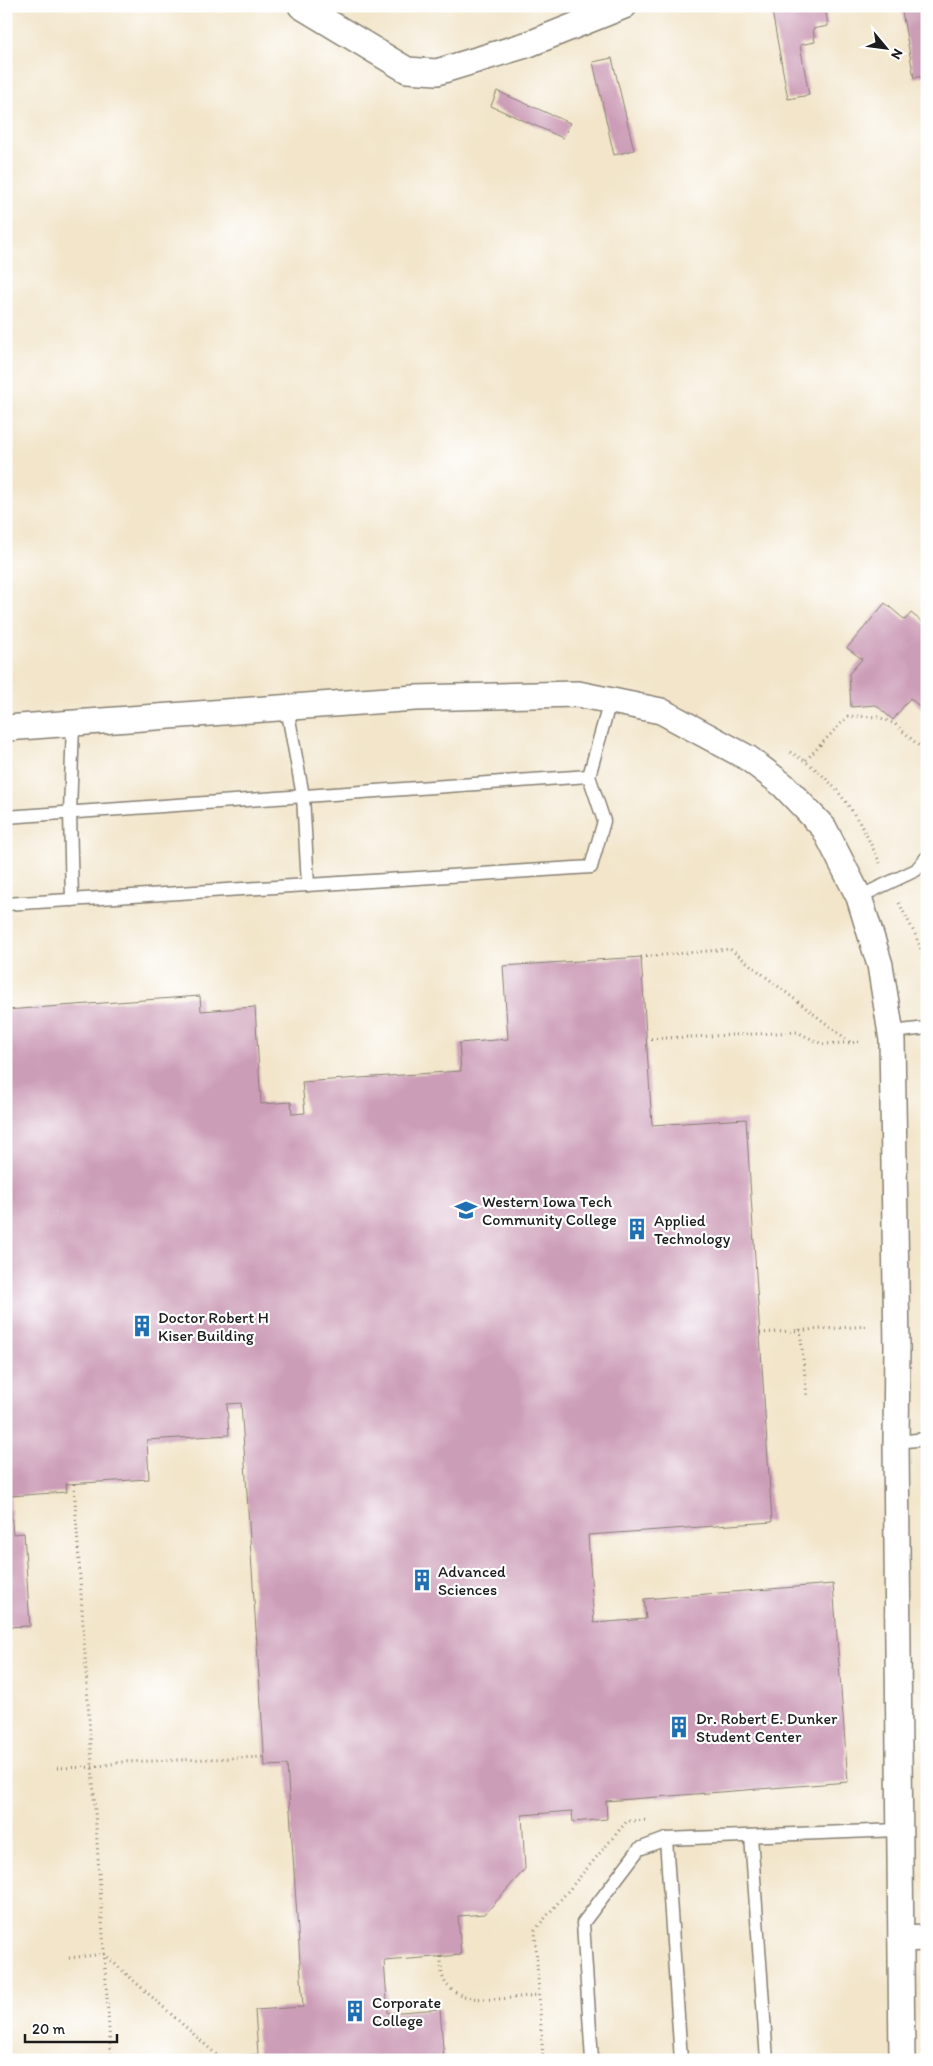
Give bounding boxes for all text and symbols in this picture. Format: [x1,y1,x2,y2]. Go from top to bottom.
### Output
north arrow [860,22,910,72]
text: N [887,46,907,62]
place label: Western Iowa Tech Community College [482,1192,617,1229]
school or university icon: Western Iowa Tech Community College [453,1197,479,1223]
place label: Applied Technology [654,1211,731,1248]
building icon: Applied Technology [624,1216,650,1242]
place label: Doctor Robert H Kiser Building [158,1308,269,1345]
building icon: Doctor Robert H Kiser Building [129,1313,155,1339]
place label: Advanced Sciences [438,1562,506,1599]
building icon: Advanced Sciences [409,1567,435,1593]
place label: Dr. Robert E. Dunker Student Center [696,1709,838,1746]
building icon: Dr. Robert E. Dunker Student Center [666,1714,692,1740]
place label: Corporate College [372,1993,441,2030]
building icon: Corporate College [342,1998,368,2024]
scale bar [25,2011,118,2043]
text: 20 m [32,2020,66,2038]

